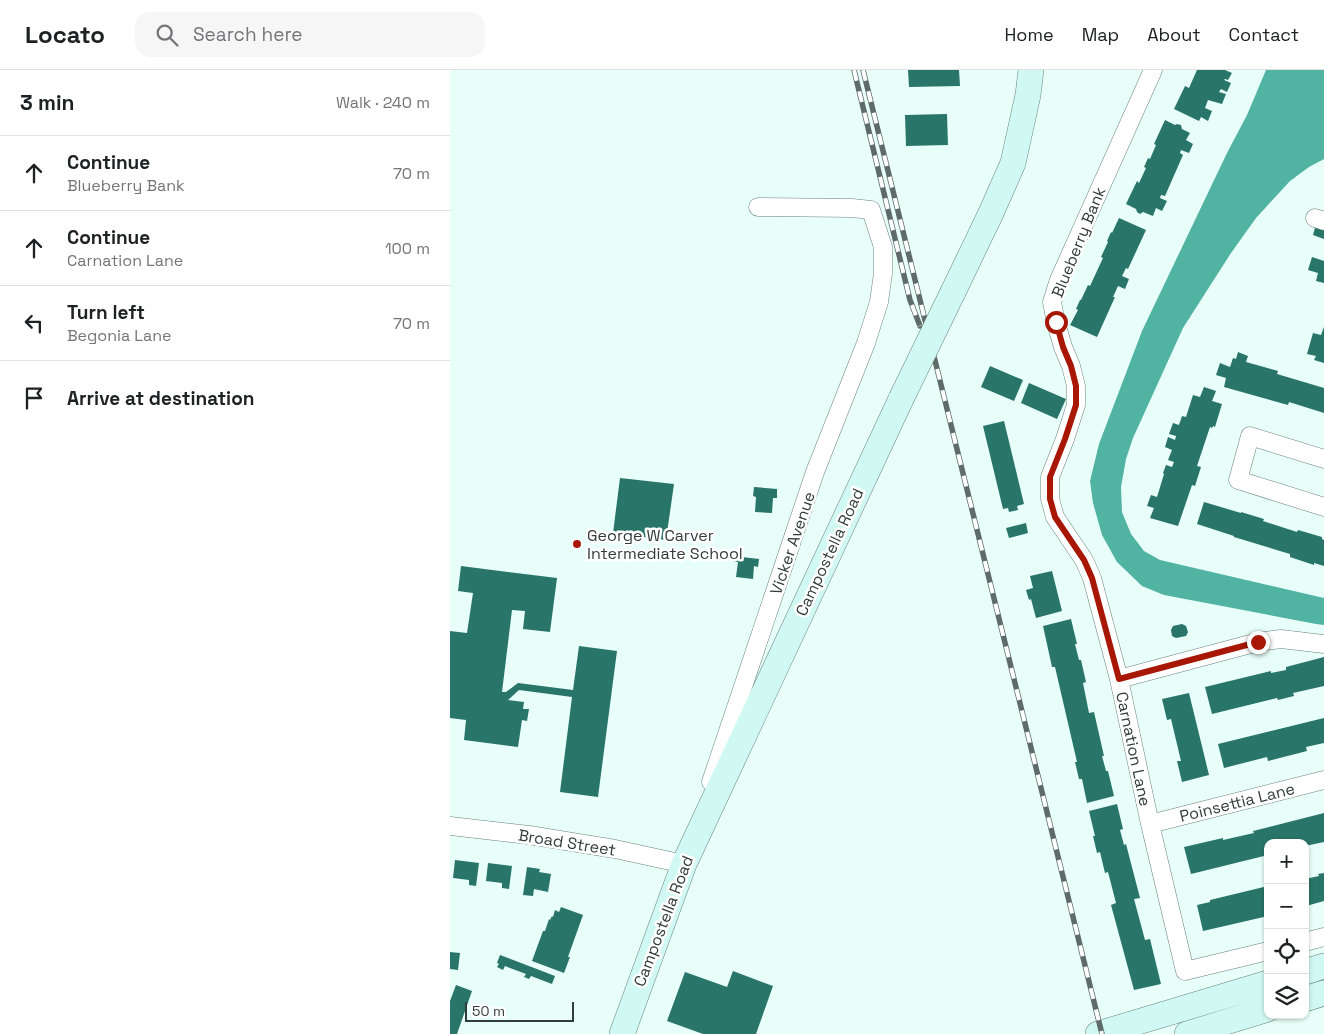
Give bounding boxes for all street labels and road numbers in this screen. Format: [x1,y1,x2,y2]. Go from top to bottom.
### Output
street label: Blueberry Bank [1047,183,1110,301]
street label: Campostella Road [791,485,868,619]
street label: Vicker Avenue [765,489,820,597]
street label: Carnation Lane [1111,690,1156,808]
street label: Poinsettia Lane [1177,778,1297,827]
street label: Broad Street [517,824,617,861]
street label: Campostella Road [629,853,698,990]

